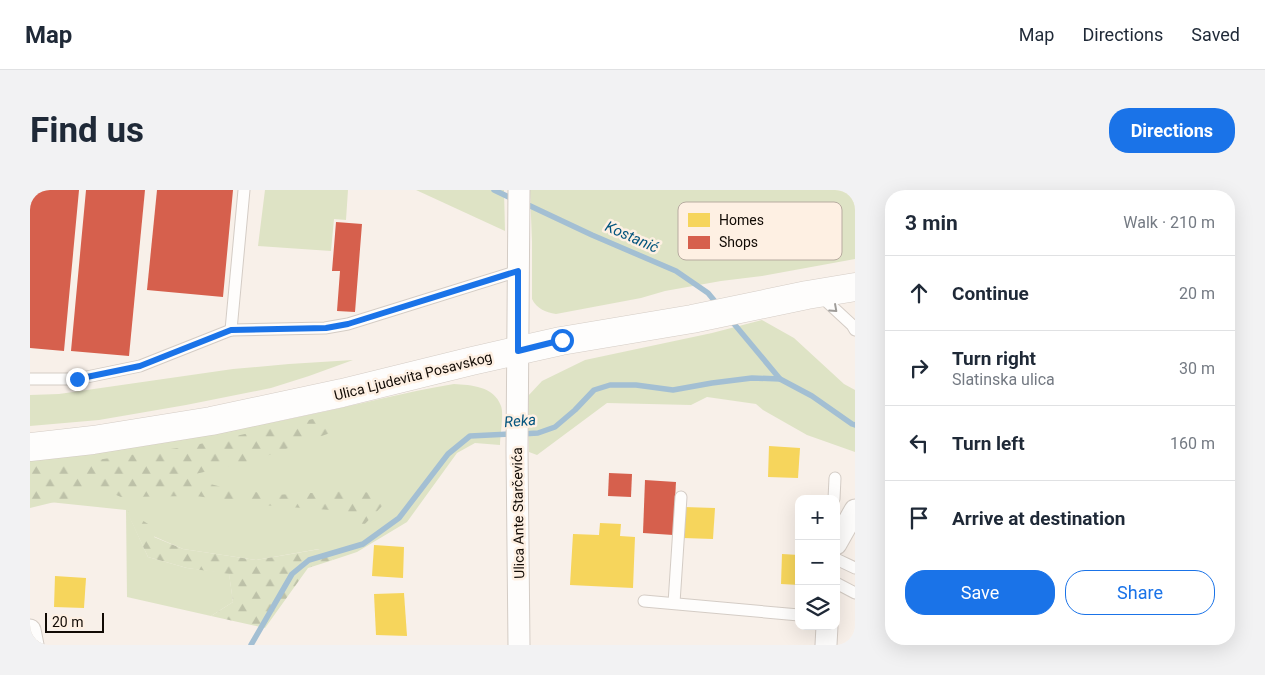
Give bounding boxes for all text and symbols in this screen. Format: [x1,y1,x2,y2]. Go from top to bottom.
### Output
text: Map [25,21,72,49]
text: Map [1019,24,1054,45]
text: Directions [1082,24,1163,45]
text: Saved [1191,24,1240,45]
button: Directions [1109,108,1235,153]
text: Find us [30,110,144,151]
legend [678,202,842,260]
text: 3 min [905,211,958,235]
text: Homes [719,212,764,228]
text: Walk · 210 m [1123,213,1215,232]
water label: Kostanić [602,217,662,257]
text: Shops [719,234,758,250]
icon: ahead [905,279,933,307]
text: Continue [952,282,1029,305]
text: 20 m [1179,284,1215,303]
one-way arrow [828,303,837,312]
route start [551,329,574,352]
text: Turn right [952,347,1036,370]
street label: Ulica Ljudevita Posavskog [332,349,494,403]
icon: right [905,354,933,382]
text: 30 m [1179,359,1215,378]
route end [66,368,89,391]
text: Slatinska ulica [952,370,1055,389]
water label: Reka [503,411,537,431]
icon: left [905,429,933,457]
text: Turn left [952,432,1025,455]
text: 160 m [1170,434,1215,453]
street label: Ulica Ante Starčevića [509,447,527,579]
map controls [795,495,840,630]
button: + [795,495,840,540]
icon: arrive [905,504,933,532]
text: Arrive at destination [952,507,1125,530]
button: − [795,540,840,585]
button: Save [905,570,1055,615]
button: Share [1065,570,1215,615]
button: layers [795,585,840,630]
scale bar [45,610,104,633]
text: 20 m [52,614,84,630]

